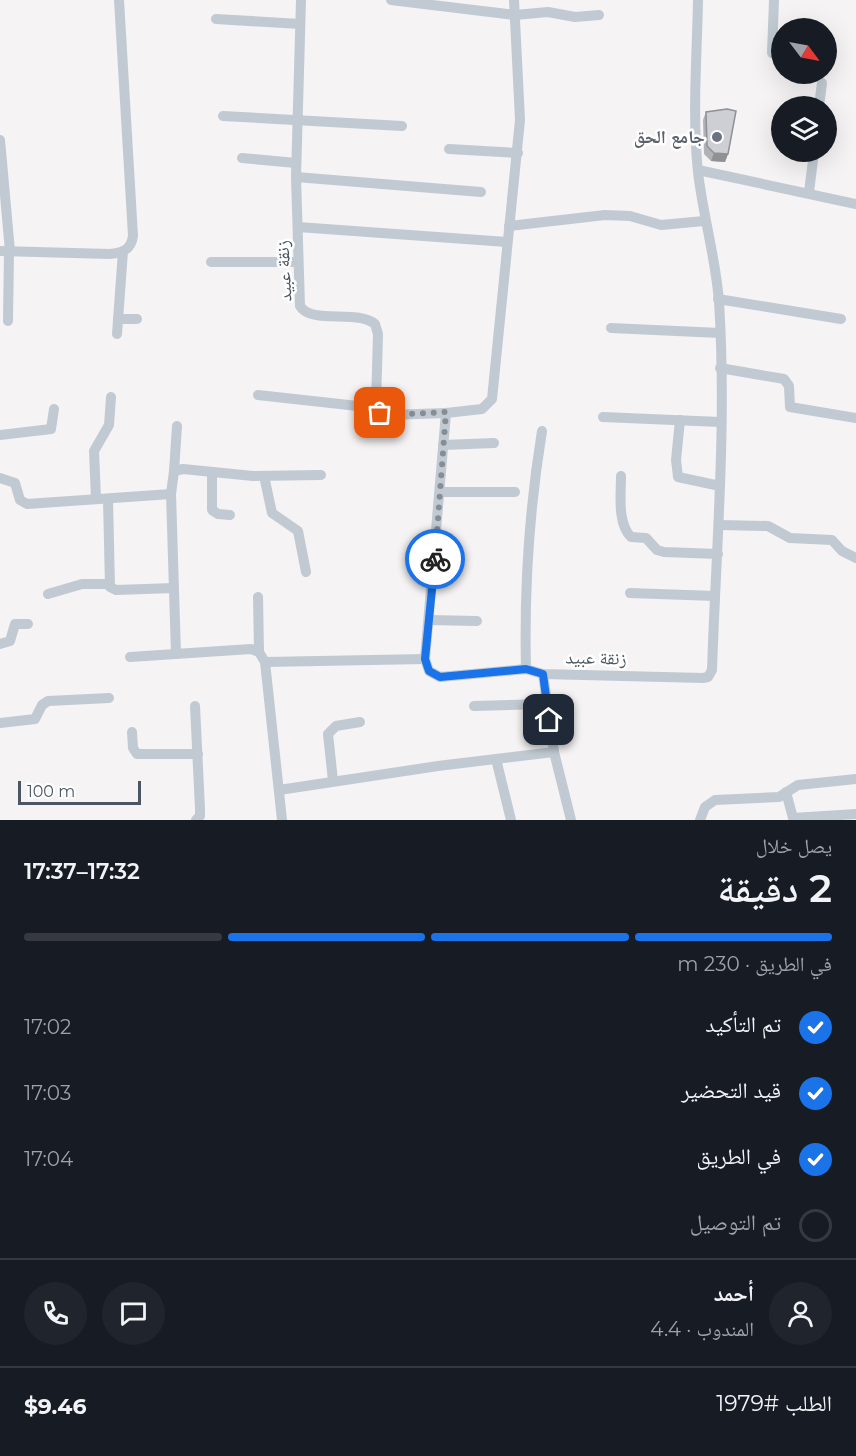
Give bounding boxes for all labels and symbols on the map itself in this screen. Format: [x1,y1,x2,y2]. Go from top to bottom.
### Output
north arrow [771,18,837,84]
place label: جامع الحق [634,126,705,149]
marker: جامع الحق [710,130,724,144]
street label: زنقة عبيد [271,240,297,302]
pin [354,387,405,438]
courier [405,529,465,589]
street label: زنقة عبيد [565,646,627,670]
pin [523,694,574,745]
scale bar [18,778,141,806]

